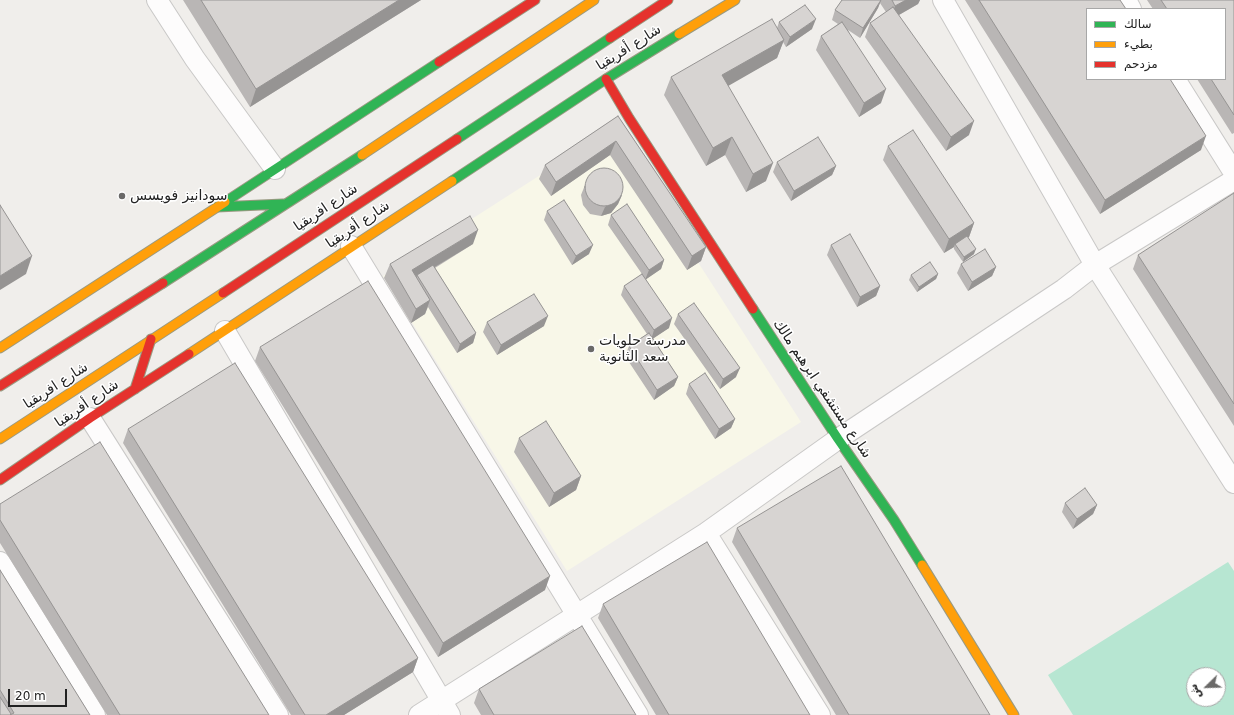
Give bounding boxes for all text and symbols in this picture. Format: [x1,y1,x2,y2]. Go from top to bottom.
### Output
legend [1086,8,1226,80]
text: سالك [1124,17,1151,31]
street label: شارع أفريقيا [593,21,665,75]
text: بطيء [1124,37,1153,51]
text: مزدحم [1124,57,1158,71]
street label: شارع افريقيا [291,181,361,235]
place label: سودانيز فويسس [130,188,228,204]
marker: سودانيز فويسس [117,191,127,201]
street label: شارع أفريقيا [323,198,393,252]
street label: شارع مستشفي ابرهيم مالك [769,316,875,462]
place label: مدرسة حلويات سعد الثانوية [599,333,686,366]
marker: مدرسة حلويات سعد الثانوية [586,344,596,354]
street label: شارع افريقيا [21,359,91,413]
street label: شارع أفريقيا [52,377,122,431]
north arrow [1186,667,1226,707]
scale bar [10,681,69,707]
text: ش [1186,682,1204,701]
text: 20 m [15,689,46,703]

